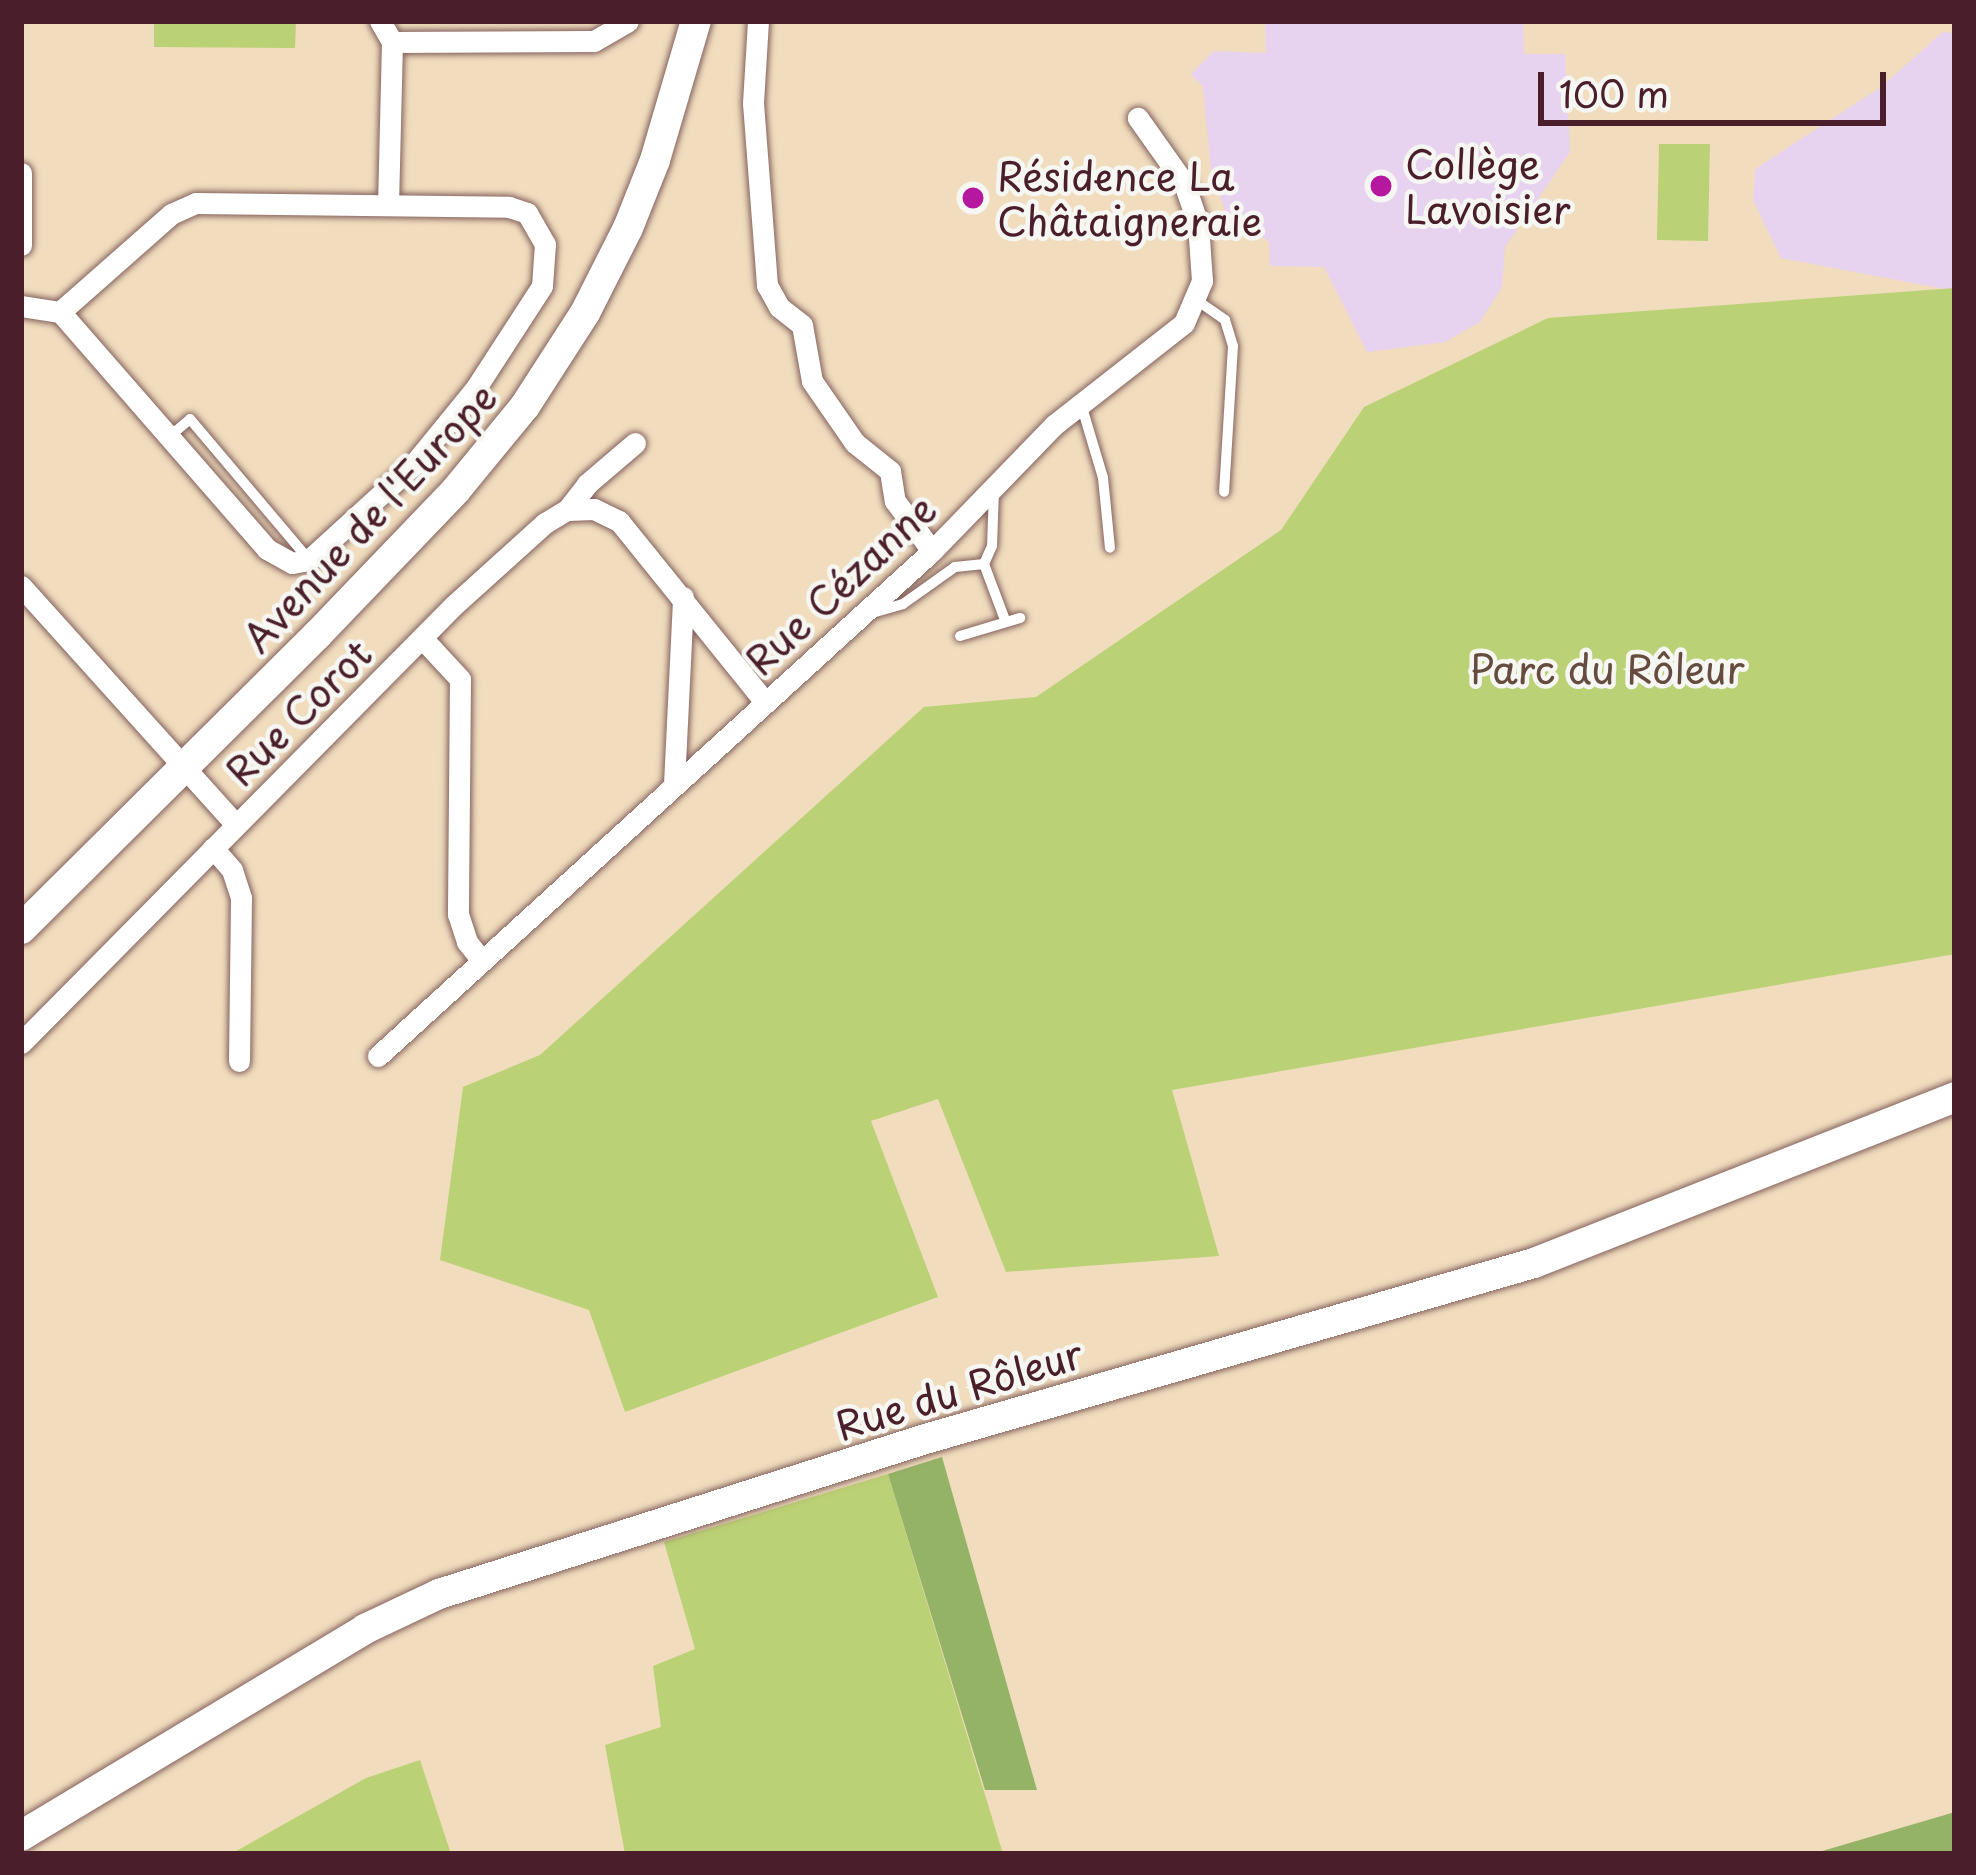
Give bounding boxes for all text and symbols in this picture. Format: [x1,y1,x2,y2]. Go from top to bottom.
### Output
scale bar [1544,48,1892,122]
text: 100 m [1559,66,1669,120]
place label: Collège Lavoisier [1405,141,1571,232]
place label: Résidence La Châtaigneraie [997,153,1262,244]
marker: Collège Lavoisier [1368,173,1394,199]
marker: Résidence La Châtaigneraie [960,185,986,211]
street label: Avenue de l'Europe [232,372,506,662]
street label: Rue Cézanne [735,484,945,684]
street label: Rue Corot [214,628,382,796]
park label: Parc du Rôleur [1470,645,1744,691]
street label: Rue du Rôleur [827,1328,1091,1450]

